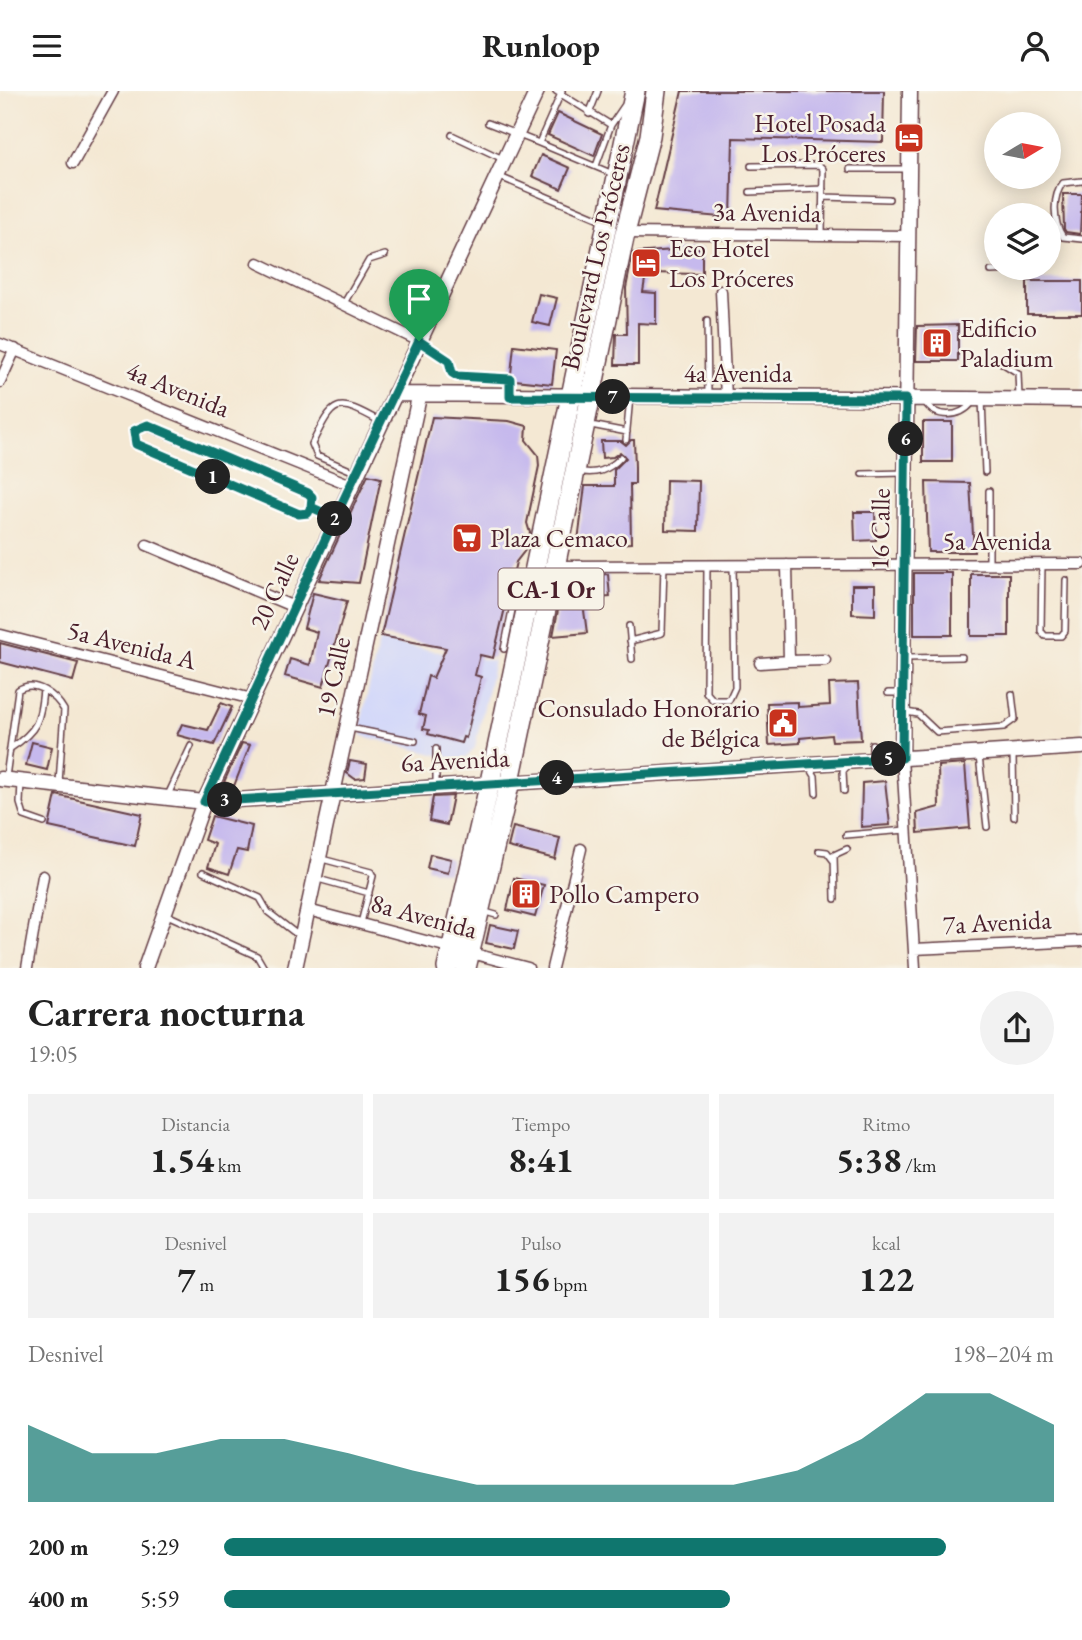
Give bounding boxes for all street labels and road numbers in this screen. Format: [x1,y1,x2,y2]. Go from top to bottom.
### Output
street label: Boulevard Los Próceres [552,140,638,374]
street label: 3a Avenida [712,194,822,230]
street label: 4a Avenida [121,353,235,425]
street label: 4a Avenida [684,356,793,390]
street label: 16 Calle [862,488,898,570]
street label: 5a Avenida [943,524,1052,558]
street label: 20 Calle [241,547,307,635]
road number: CA-1 Or [498,568,604,609]
street label: 5a Avenida A [64,613,201,678]
street label: 19 Calle [308,634,358,720]
street label: 6a Avenida [400,740,511,780]
street label: 8a Avenida [367,886,482,947]
street label: 7a Avenida [942,902,1053,942]

